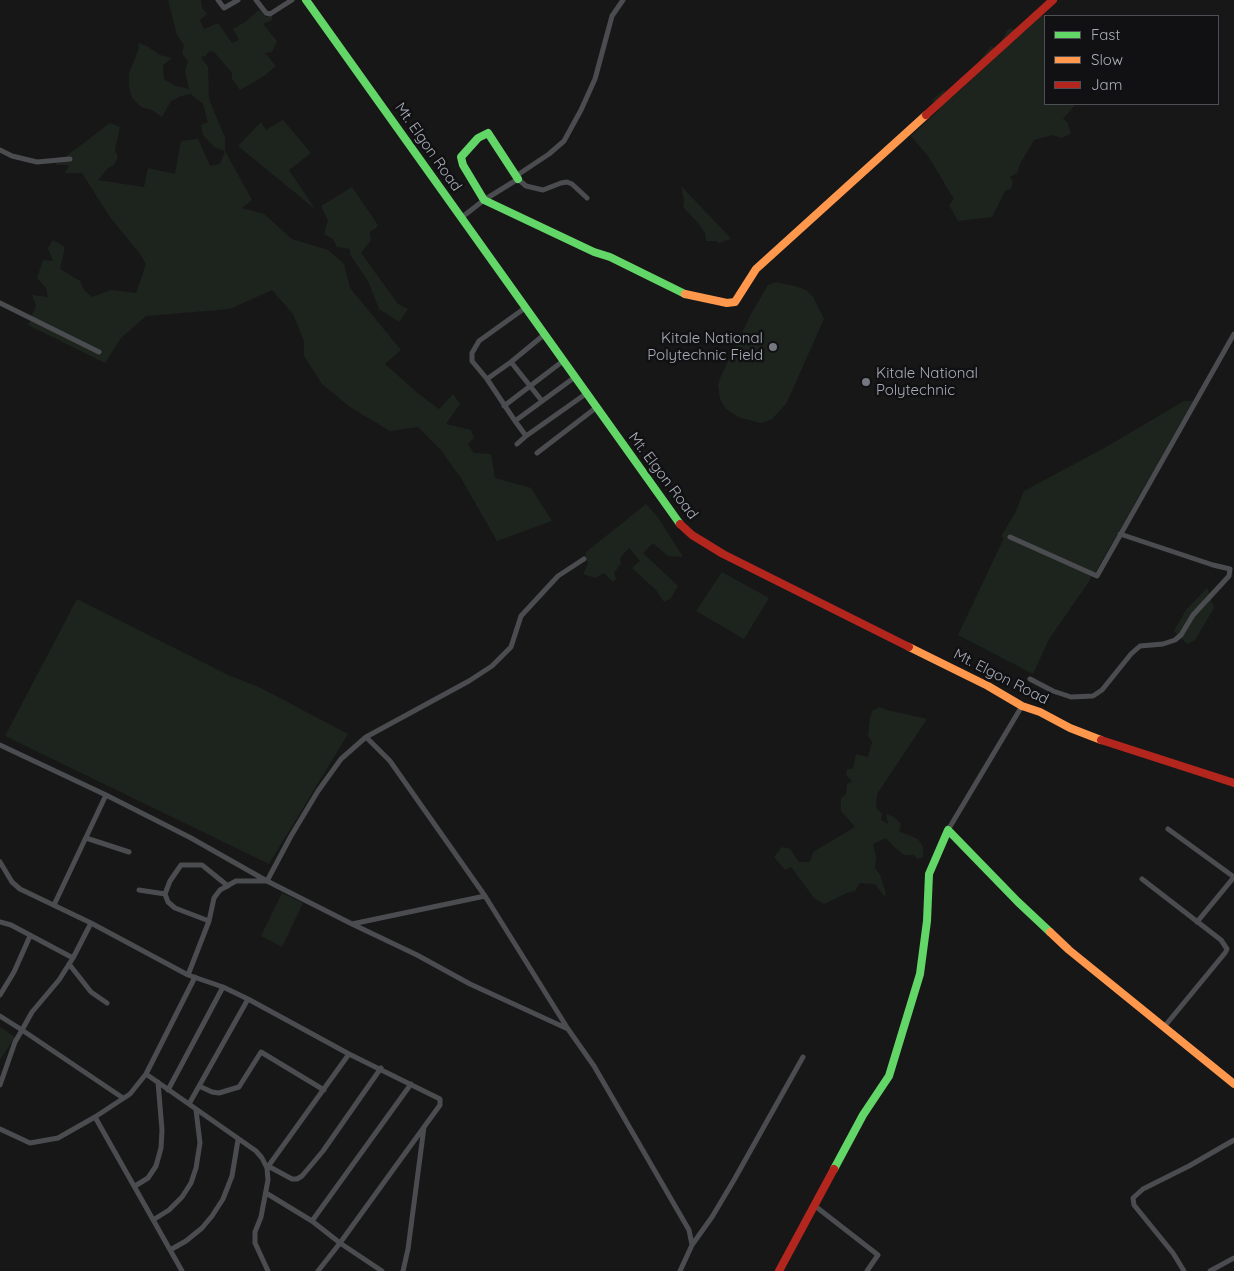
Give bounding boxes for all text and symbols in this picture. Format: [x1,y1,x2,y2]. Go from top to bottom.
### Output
legend [1044,15,1219,105]
text: Fast [1091,25,1120,44]
text: Slow [1091,50,1123,69]
text: Jam [1091,75,1122,94]
street label: Mt. Elgon Road [391,99,465,195]
place label: Kitale National Polytechnic Field [647,329,763,364]
marker: Kitale National Polytechnic Field [767,341,779,353]
place label: Kitale National Polytechnic [876,364,978,399]
marker: Kitale National Polytechnic [860,376,872,388]
street label: Mt. Elgon Road [624,429,702,523]
street label: Mt. Elgon Road [950,645,1052,709]

